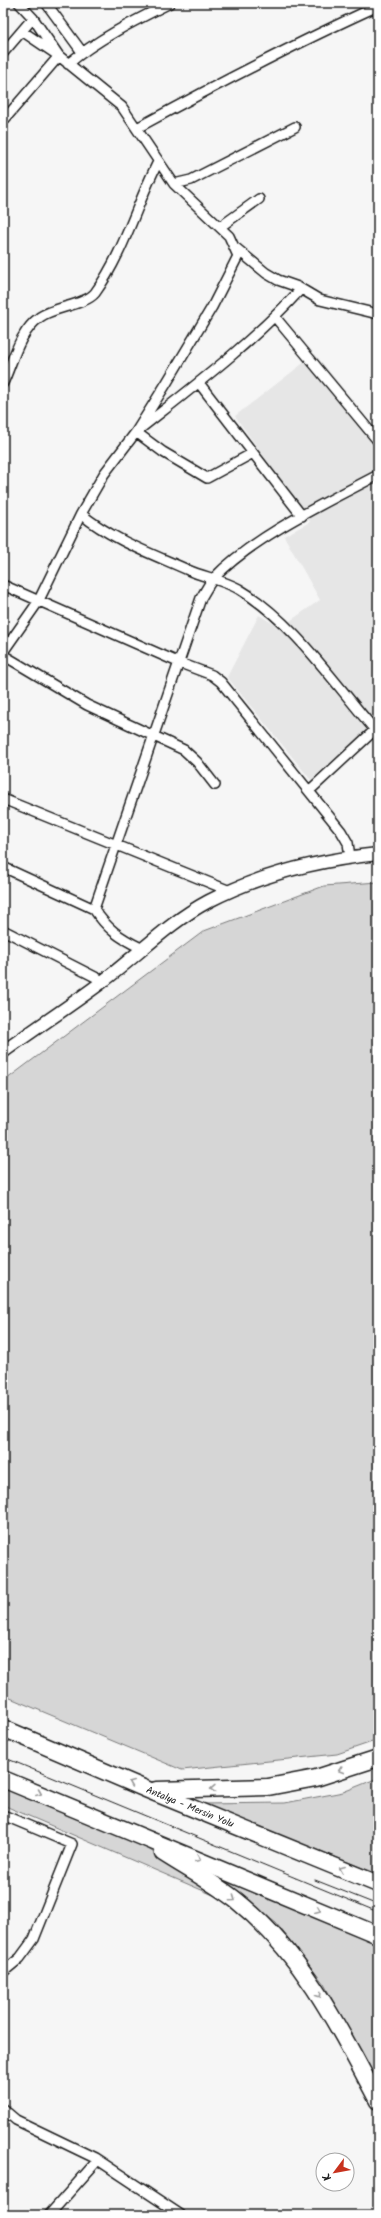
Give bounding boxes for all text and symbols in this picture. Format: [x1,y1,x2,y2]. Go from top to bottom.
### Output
one-way arrow [338,1765,345,1774]
one-way arrow [128,1779,135,1787]
street label: Antalya - Mersin Yolu [144,1782,237,1832]
one-way arrow [210,1785,216,1793]
one-way arrow [36,1789,43,1797]
one-way arrow [194,1855,201,1863]
one-way arrow [338,1866,345,1874]
one-way arrow [229,1894,236,1902]
one-way arrow [314,1905,321,1913]
one-way arrow [315,1991,322,1998]
north arrow [315,2152,355,2192]
text: K [318,2169,337,2184]

